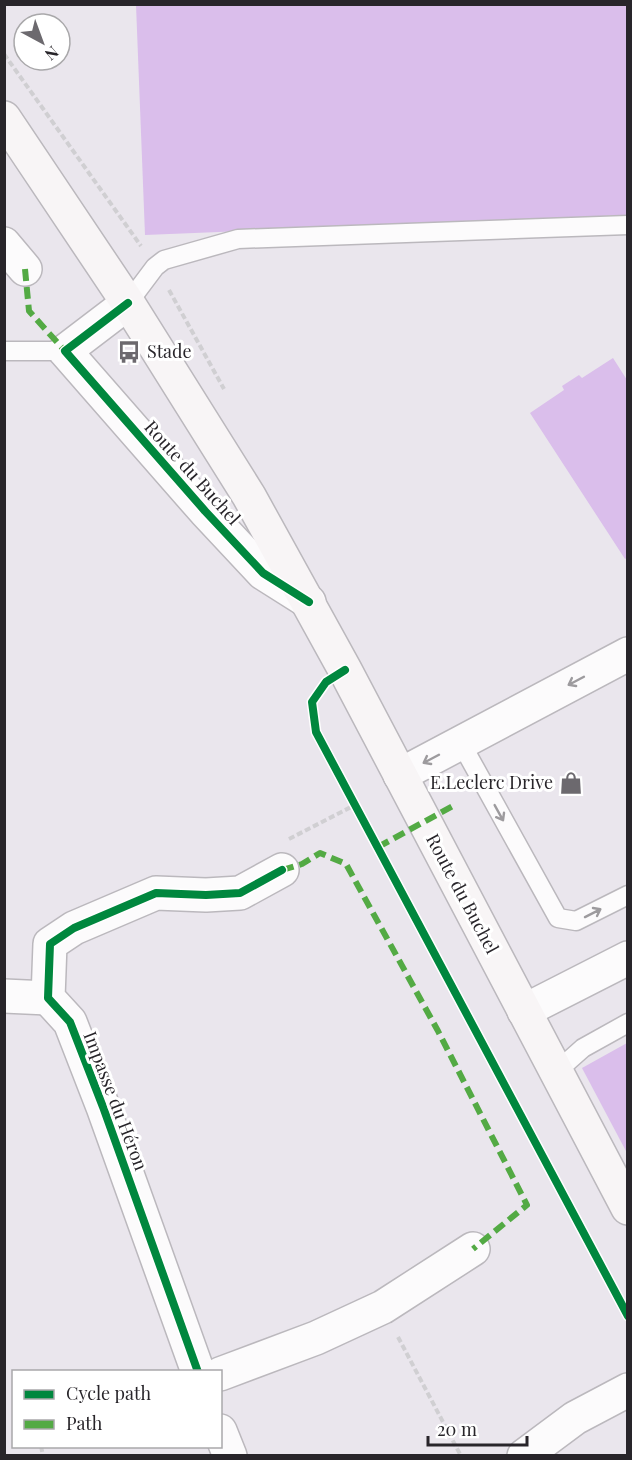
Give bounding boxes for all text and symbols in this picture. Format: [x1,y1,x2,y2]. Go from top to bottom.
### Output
north arrow [12,12,72,72]
text: N [41,42,63,66]
bus stop icon: Stade [116,339,142,365]
place label: Stade [147,339,192,363]
street label: Route du Buchel [139,415,246,530]
one-way arrow [568,675,585,687]
one-way arrow [422,754,440,765]
place label: E.Leclerc Drive [430,770,553,794]
shop icon: E.Leclerc Drive [558,770,584,796]
one-way arrow [493,804,505,821]
street label: Route du Buchel [421,829,505,958]
one-way arrow [584,906,602,918]
street label: Impasse du Héron [78,1028,154,1174]
legend [12,1370,222,1448]
text: Cycle path [66,1381,151,1405]
scale bar [428,1409,527,1447]
text: Path [66,1411,103,1435]
text: 20 m [437,1417,477,1441]

